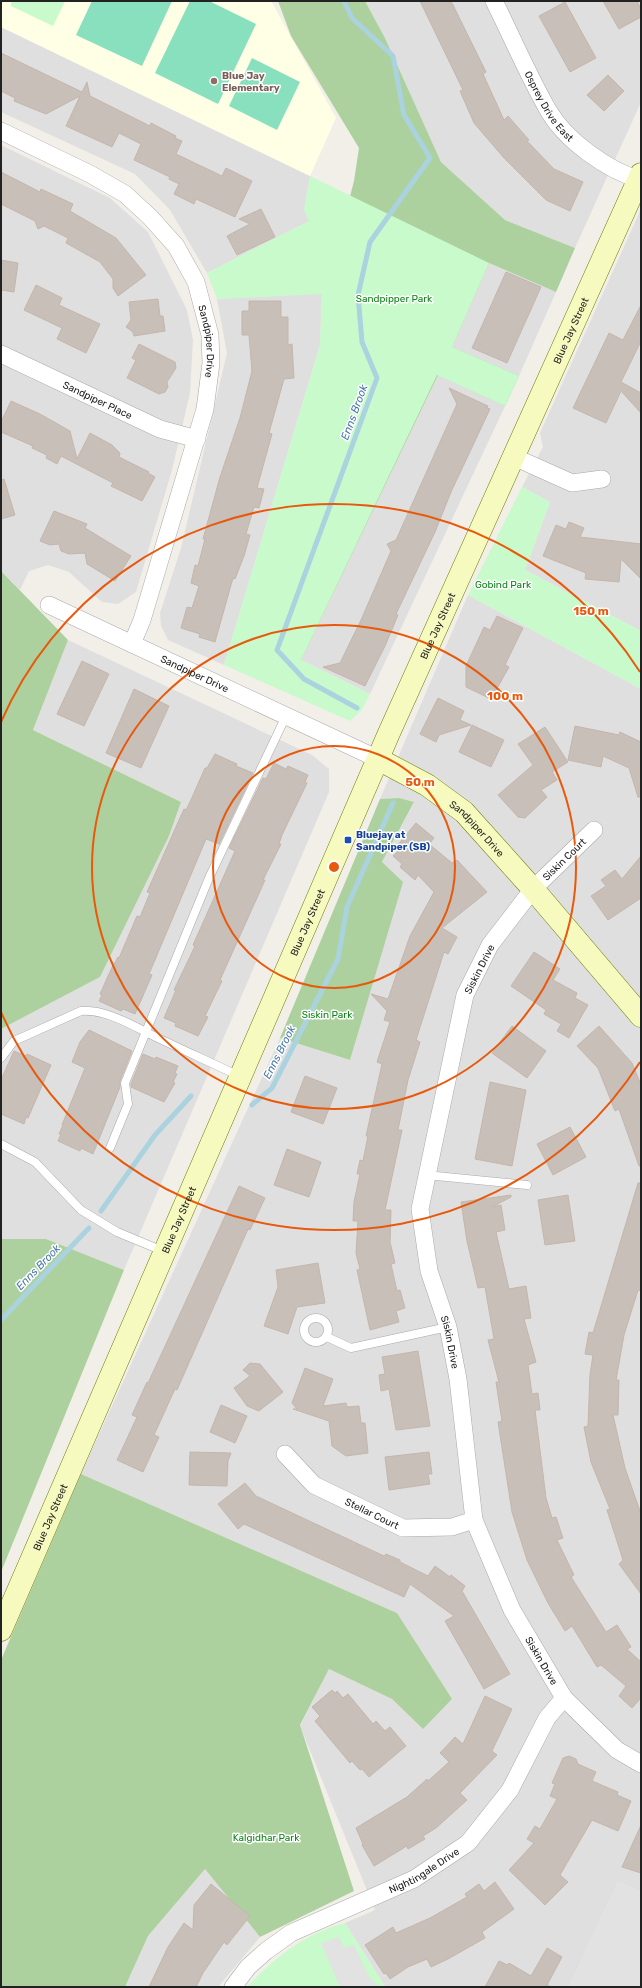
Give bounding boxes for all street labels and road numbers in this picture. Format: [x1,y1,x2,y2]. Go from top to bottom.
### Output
street label: Osprey Drive East [521,69,576,145]
street label: Blue Jay Street [551,296,592,366]
street label: Sandpiper Drive [195,304,216,379]
street label: Sandpiper Place [61,379,134,422]
street label: Blue Jay Street [418,591,458,661]
street label: Sandpiper Drive [158,653,231,695]
street label: Sandpiper Drive [447,798,506,860]
street label: Siskin Court [540,836,589,883]
street label: Blue Jay Street [288,887,328,958]
street label: Siskin Drive [462,942,498,996]
street label: Blue Jay Street [160,1185,199,1255]
street label: Siskin Drive [438,1314,461,1370]
street label: Blue Jay Street [31,1482,71,1553]
street label: Stellar Court [343,1496,401,1532]
street label: Siskin Drive [522,1635,560,1688]
street label: Nightingale Drive [387,1845,462,1896]

